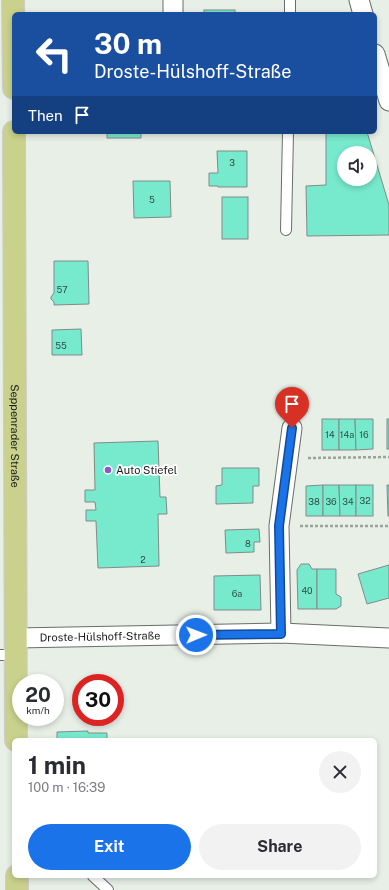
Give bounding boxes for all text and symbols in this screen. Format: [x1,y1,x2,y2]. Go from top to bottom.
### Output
text: 30 m [94,27,162,60]
icon: left [28,28,80,80]
text: Droste-Hülshoff-Straße [94,61,291,82]
icon: arrive [71,104,93,126]
text: Then [28,107,63,124]
map controls [337,146,377,186]
button: sound [337,146,377,186]
house number: 3 [229,157,235,168]
house number: 5 [149,194,155,205]
house number: 57 [56,284,68,295]
house number: 55 [55,340,67,351]
street label: Seppenrader Straße [9,384,21,488]
pin [275,387,309,428]
icon: arrive [281,393,303,415]
house number: 14 [325,429,335,440]
house number: 14a [340,429,354,440]
house number: 16 [359,429,369,440]
place label: Auto Stiefel [116,464,177,476]
marker: Auto Stiefel [103,465,113,475]
house number: 32 [359,495,371,506]
house number: 38 [308,496,320,507]
house number: 36 [325,496,337,507]
house number: 34 [342,496,354,507]
house number: 8 [245,538,251,549]
house number: 2 [140,554,146,565]
house number: 40 [301,585,313,596]
house number: 6a [232,588,242,599]
position arrow [175,614,217,656]
street label: Droste-Hülshoff-Straße [39,629,160,644]
speed limit sign: 30 [72,674,124,726]
text: 20 [25,683,51,707]
text: km/h [26,704,50,716]
text: 1 min [28,751,86,779]
button: close [319,751,361,793]
text: 100 m · 16:39 [28,780,105,795]
button: Exit [28,824,191,870]
button: Share [199,824,361,870]

